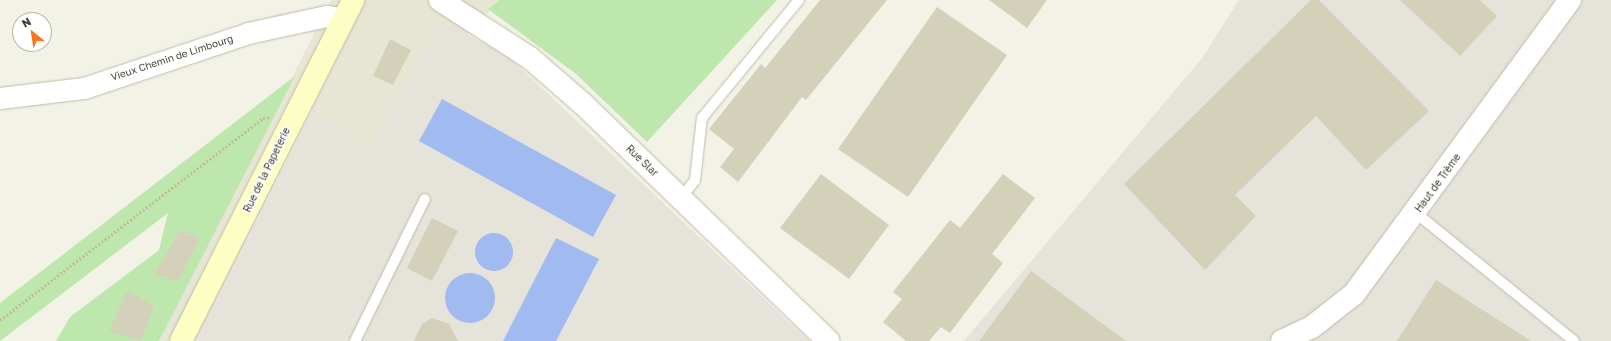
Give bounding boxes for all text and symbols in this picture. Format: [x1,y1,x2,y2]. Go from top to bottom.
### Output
north arrow [12,12,52,52]
text: N [19,14,33,30]
street label: Vieux Chemin de Limbourg [109,33,235,83]
street label: Rue de la Papeterie [241,126,293,214]
street label: Rue Slar [623,143,661,179]
street label: Haut de Trème [1413,151,1463,215]

